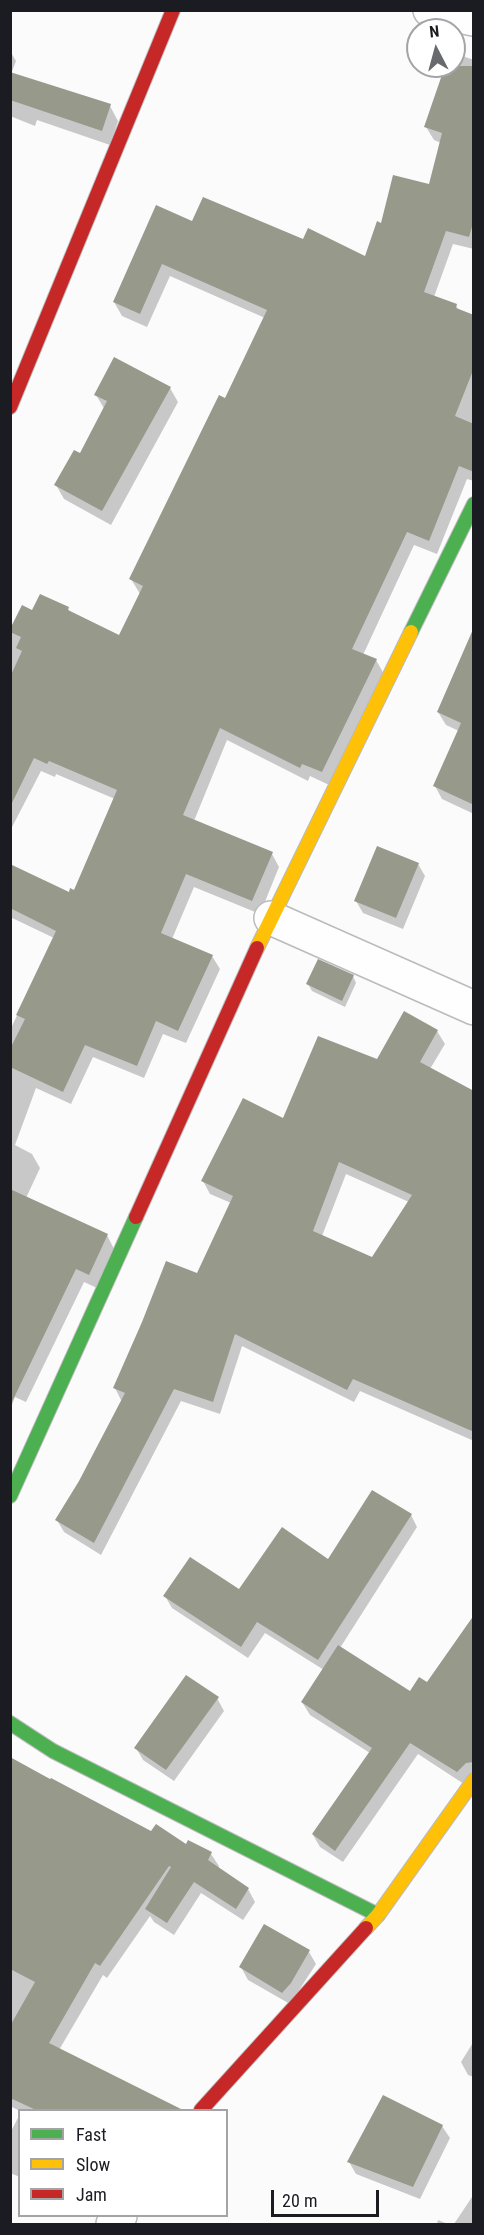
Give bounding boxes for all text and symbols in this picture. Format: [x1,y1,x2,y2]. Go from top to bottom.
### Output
north arrow [406,18,466,78]
text: N [428,22,440,42]
legend [18,2109,228,2217]
text: Fast [76,2124,107,2145]
text: Slow [76,2154,110,2175]
scale bar [274,2178,382,2216]
text: Jam [76,2184,107,2205]
text: 20 m [282,2190,317,2211]

